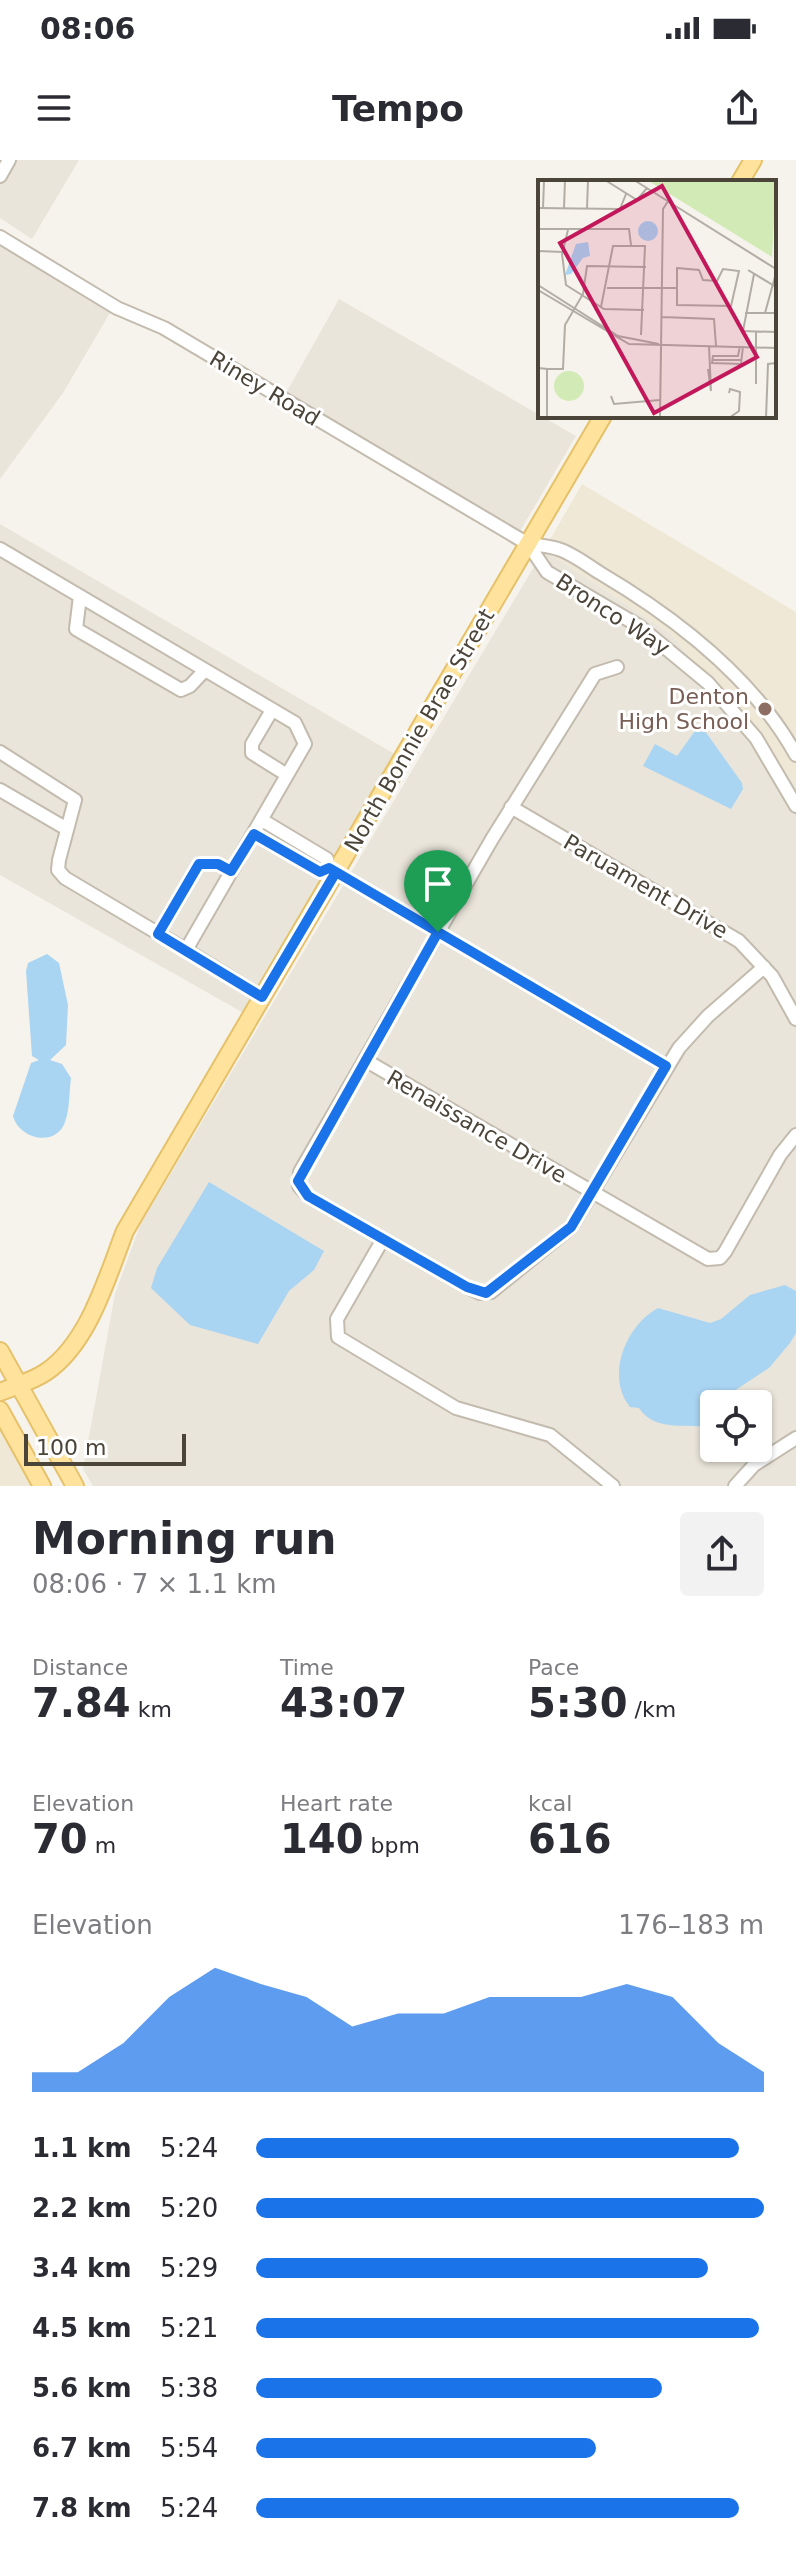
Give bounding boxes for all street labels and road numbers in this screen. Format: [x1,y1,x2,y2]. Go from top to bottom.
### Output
street label: Riney Road [205,346,324,431]
street label: Bronco Way [551,568,674,660]
street label: North Bonnie Brae Street [339,604,500,856]
street label: Paruament Drive [559,829,732,944]
street label: Renaissance Drive [383,1065,571,1188]

